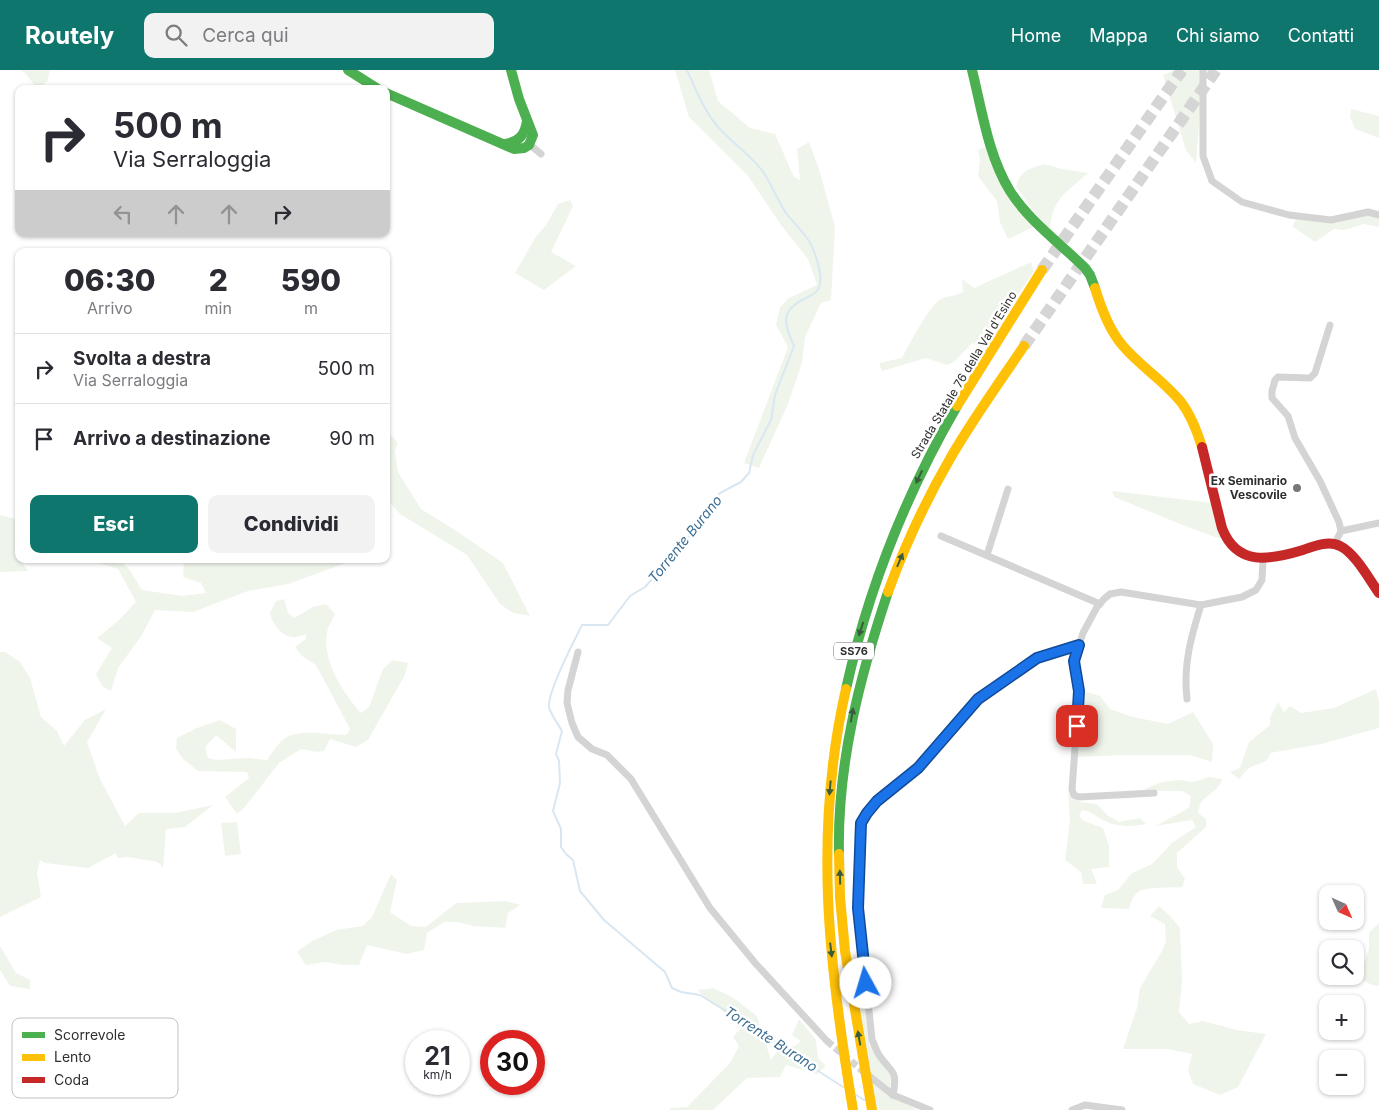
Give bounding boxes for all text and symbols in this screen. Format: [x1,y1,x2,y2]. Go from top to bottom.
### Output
search box [144,13,494,58]
text: Routely [25,21,114,50]
icon: search [162,21,190,49]
text: Cerca qui [202,24,289,47]
text: Home [1011,25,1061,46]
text: Mappa [1089,25,1148,46]
text: Chi siamo [1176,25,1260,46]
text: Contatti [1288,25,1354,46]
text: 500 m [113,104,223,146]
icon: right [30,105,95,170]
text: Via Serraloggia [113,146,271,172]
icon: left [109,200,137,228]
icon: ahead [162,200,190,228]
icon: ahead [215,200,243,228]
icon: right [268,200,296,228]
text: 06:30 [64,262,156,298]
text: 2 [209,262,228,298]
text: 590 [281,262,341,298]
street label: Strada Statale 76 della Val d'Esino [907,288,1020,461]
text: Arrivo [87,298,133,318]
text: min [205,298,232,318]
text: m [304,298,318,318]
text: Svolta a destra [73,347,211,370]
icon: right [30,355,58,383]
text: 500 m [317,357,375,380]
text: Via Serraloggia [73,370,188,390]
icon: arrive [30,425,58,453]
text: Arrivo a destinazione [73,427,271,450]
text: 90 m [329,427,375,450]
one-way arrow [915,470,923,484]
place label: Ex Seminario Vescovile [1211,473,1287,502]
marker: Ex Seminario Vescovile [1291,482,1303,494]
water label: Torrente Burano [644,492,725,586]
button: Esci [30,495,198,553]
button: Condividi [208,495,375,553]
one-way arrow [896,553,904,567]
one-way arrow [856,622,864,637]
road number: SS76 [834,642,874,660]
pin [1056,705,1098,747]
one-way arrow [849,707,857,723]
icon: arrive [1063,712,1091,740]
one-way arrow [826,781,834,797]
one-way arrow [835,869,843,885]
north arrow [1319,885,1364,930]
map controls [1319,885,1364,1095]
button: search [1319,940,1364,985]
one-way arrow [827,943,835,959]
position arrow [839,956,891,1008]
button: + [1319,995,1364,1040]
water label: Torrente Burano [722,1002,821,1075]
legend [12,1018,178,1098]
text: Scorrevole [54,1026,125,1043]
speed limit sign: 30 [480,1030,545,1095]
one-way arrow [854,1030,862,1046]
text: 21 [424,1041,451,1071]
text: Lento [54,1048,91,1065]
button: − [1319,1050,1364,1095]
text: km/h [423,1067,452,1082]
text: Coda [54,1071,89,1088]

